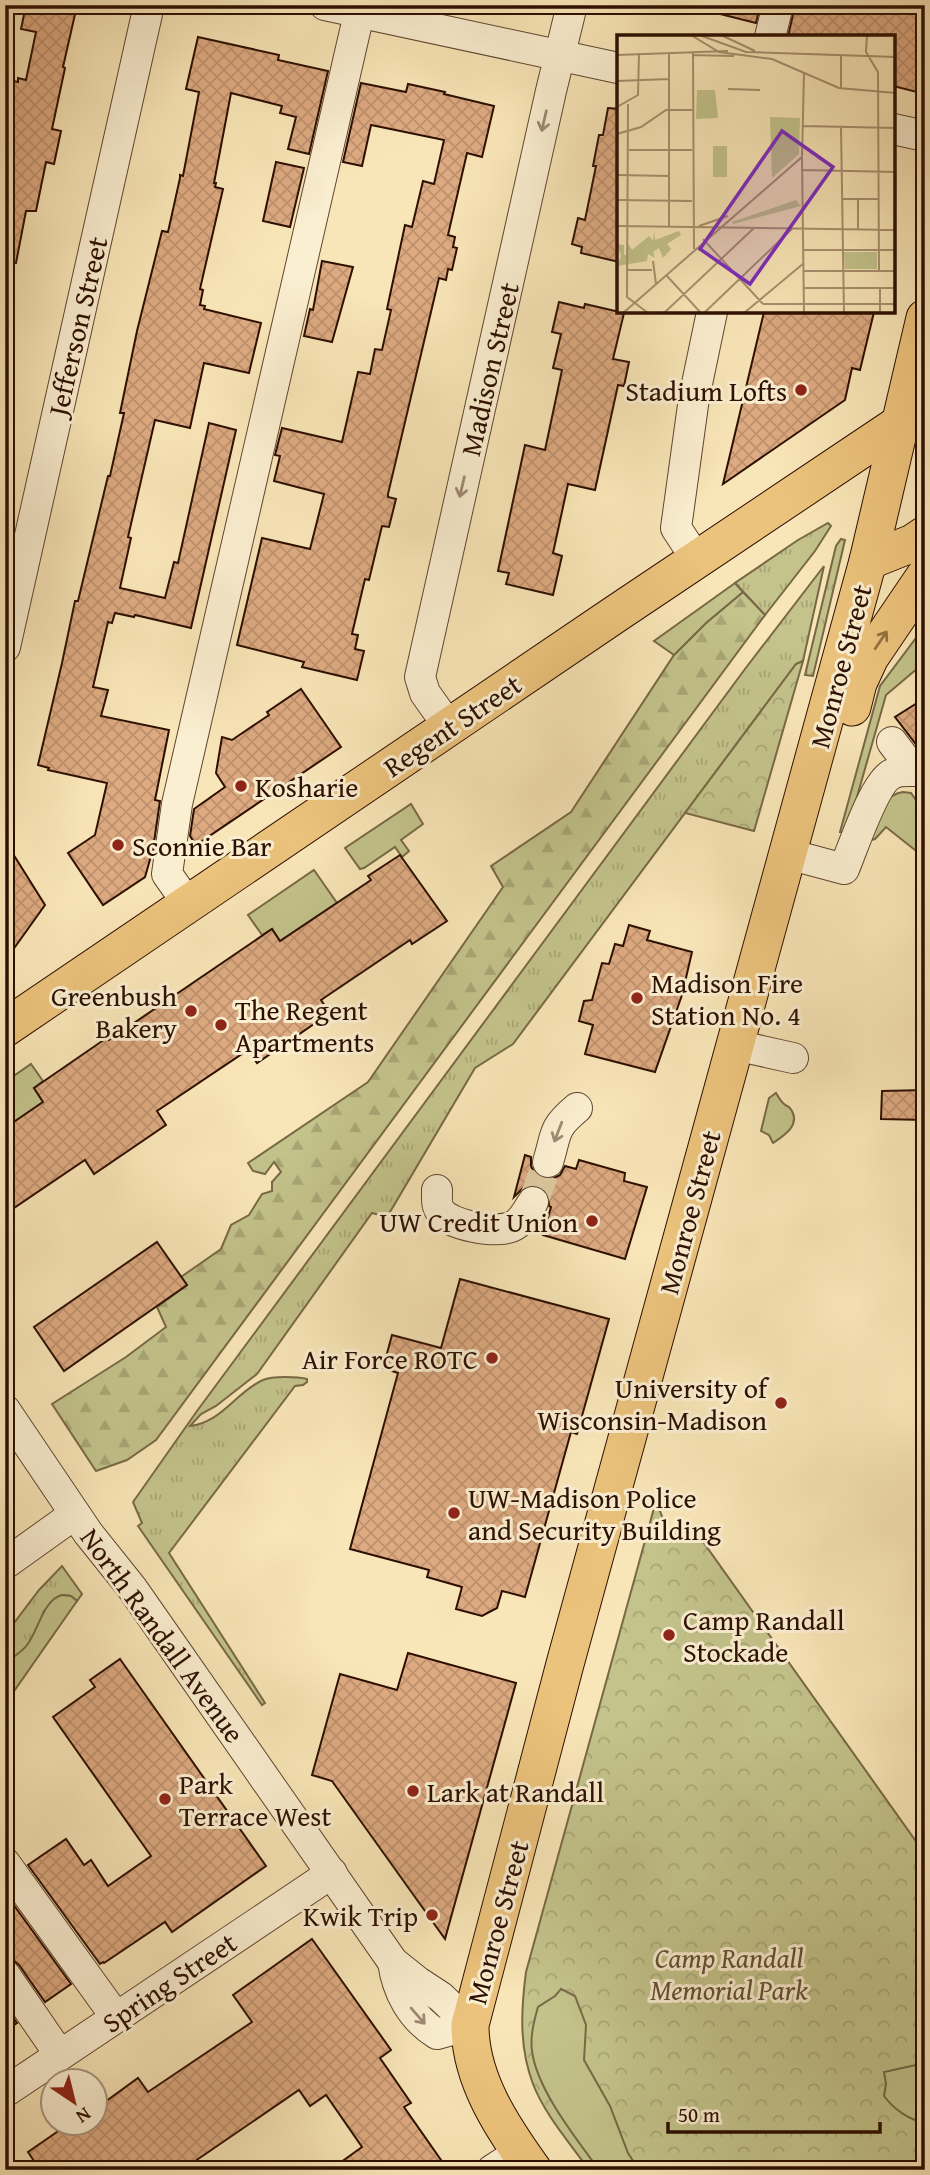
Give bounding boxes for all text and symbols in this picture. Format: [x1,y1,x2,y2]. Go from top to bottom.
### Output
inset map [617,35,895,313]
one-way arrow [537,109,550,132]
street label: Jefferson Street [36,232,118,423]
street label: Madison Street [449,278,529,460]
place label: Stadium Lofts [625,370,787,411]
marker: Stadium Lofts [793,382,809,398]
one-way arrow [455,475,469,498]
street label: Monroe Street [798,579,882,753]
one-way arrow [874,631,888,650]
street label: Regent Street [375,664,529,786]
place label: Kosharie [255,766,358,807]
marker: Kosharie [233,778,249,794]
place label: Sconnie Bar [132,825,272,866]
marker: Sconnie Bar [110,837,126,853]
place label: Madison Fire Station No. 4 [651,962,803,1035]
place label: Greenbush Bakery [51,975,177,1048]
place label: The Regent Apartments [235,989,374,1062]
marker: Madison Fire Station No. 4 [629,990,645,1006]
marker: Greenbush Bakery [183,1003,199,1019]
marker: The Regent Apartments [213,1017,229,1033]
one-way arrow [550,1121,563,1142]
street label: Monroe Street [647,1125,731,1299]
place label: UW Credit Union [379,1201,578,1242]
marker: UW Credit Union [584,1213,600,1229]
place label: Air Force ROTC [302,1338,478,1379]
marker: Air Force ROTC [484,1350,500,1366]
place label: University of Wisconsin-Madison [537,1367,770,1440]
marker: University of Wisconsin-Madison [773,1395,789,1411]
place label: UW-Madison Police and Security Building [468,1477,721,1550]
marker: UW-Madison Police and Security Building [446,1505,462,1521]
street label: North Randall Avenue [71,1519,255,1751]
place label: Camp Randall Stockade [683,1599,845,1672]
marker: Camp Randall Stockade [661,1627,677,1643]
place label: Park Terrace West [179,1763,331,1836]
place label: Lark at Randall [427,1771,604,1812]
marker: Lark at Randall [405,1783,421,1799]
marker: Park Terrace West [157,1791,173,1807]
street label: Monroe Street [455,1835,539,2009]
place label: Kwik Trip [303,1895,418,1936]
marker: Kwik Trip [424,1907,440,1923]
street label: Spring Street [93,1922,245,2042]
park label: Camp Randall Memorial Park [650,1937,808,2010]
one-way arrow [410,2007,426,2025]
north arrow [38,2066,108,2136]
scale bar [668,2091,879,2135]
text: 50 m [678,2099,720,2130]
text: N [70,2101,97,2131]

